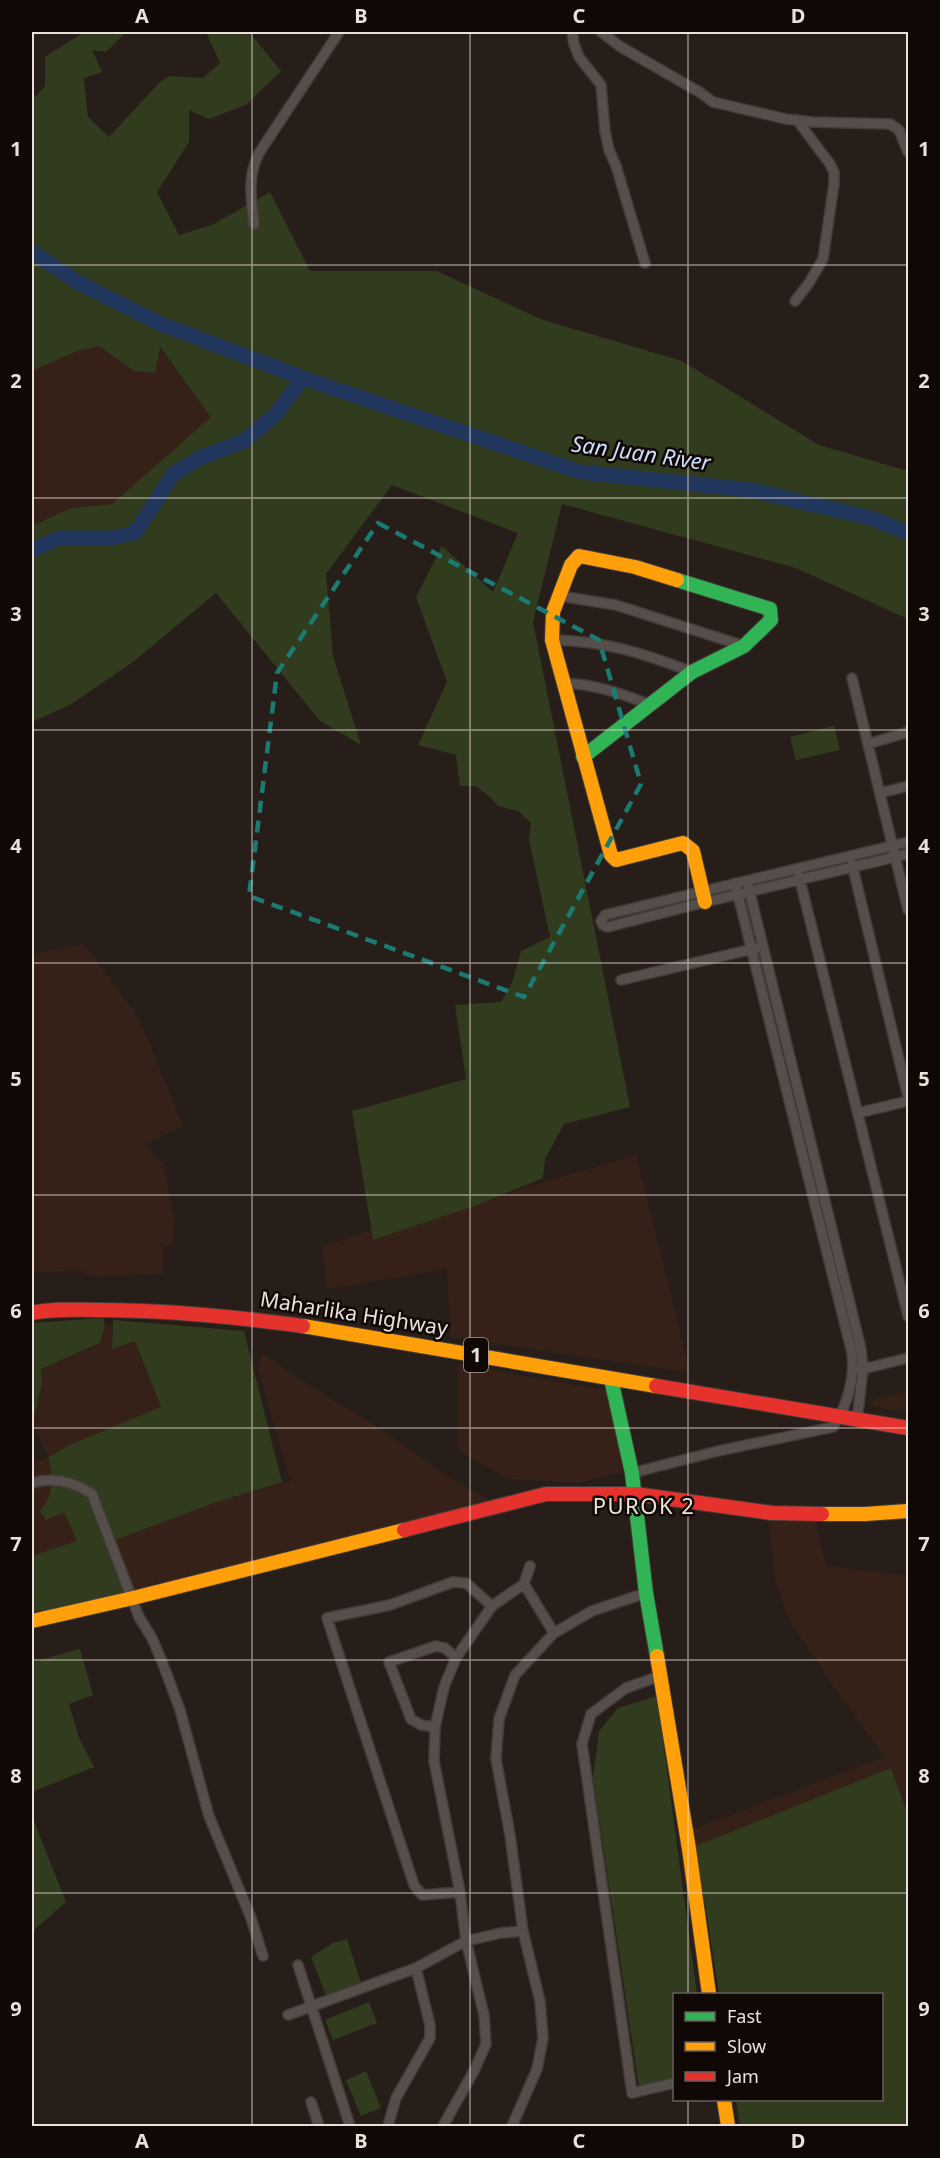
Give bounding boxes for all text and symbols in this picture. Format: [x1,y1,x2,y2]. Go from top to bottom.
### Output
text: A [135,2,149,29]
text: B [354,2,368,29]
text: C [573,2,586,29]
text: D [791,2,805,29]
text: 1 [10,135,22,162]
text: 1 [918,135,930,162]
text: 2 [10,367,22,394]
text: 2 [918,367,930,394]
water label: San Juan River [570,427,714,477]
text: 3 [10,600,22,627]
text: 3 [918,600,930,627]
text: 4 [10,832,22,859]
text: 4 [918,832,930,859]
text: 5 [10,1065,22,1092]
text: 5 [918,1065,930,1092]
street label: Maharlika Highway [258,1284,450,1342]
text: 6 [10,1297,22,1324]
text: 6 [918,1297,930,1324]
road number: 1 [464,1338,488,1372]
district label: PUROK 2 [593,1490,695,1520]
text: 7 [10,1530,22,1557]
text: 7 [918,1530,930,1557]
text: 8 [10,1762,22,1789]
text: 8 [918,1762,930,1789]
legend [673,1993,883,2101]
text: 9 [10,1995,22,2022]
text: 9 [918,1995,930,2022]
text: Fast [727,2004,762,2028]
text: Slow [727,2034,766,2058]
text: Jam [725,2064,759,2088]
text: A [135,2127,149,2154]
text: B [354,2127,368,2154]
text: C [573,2127,586,2154]
text: D [791,2127,805,2154]

